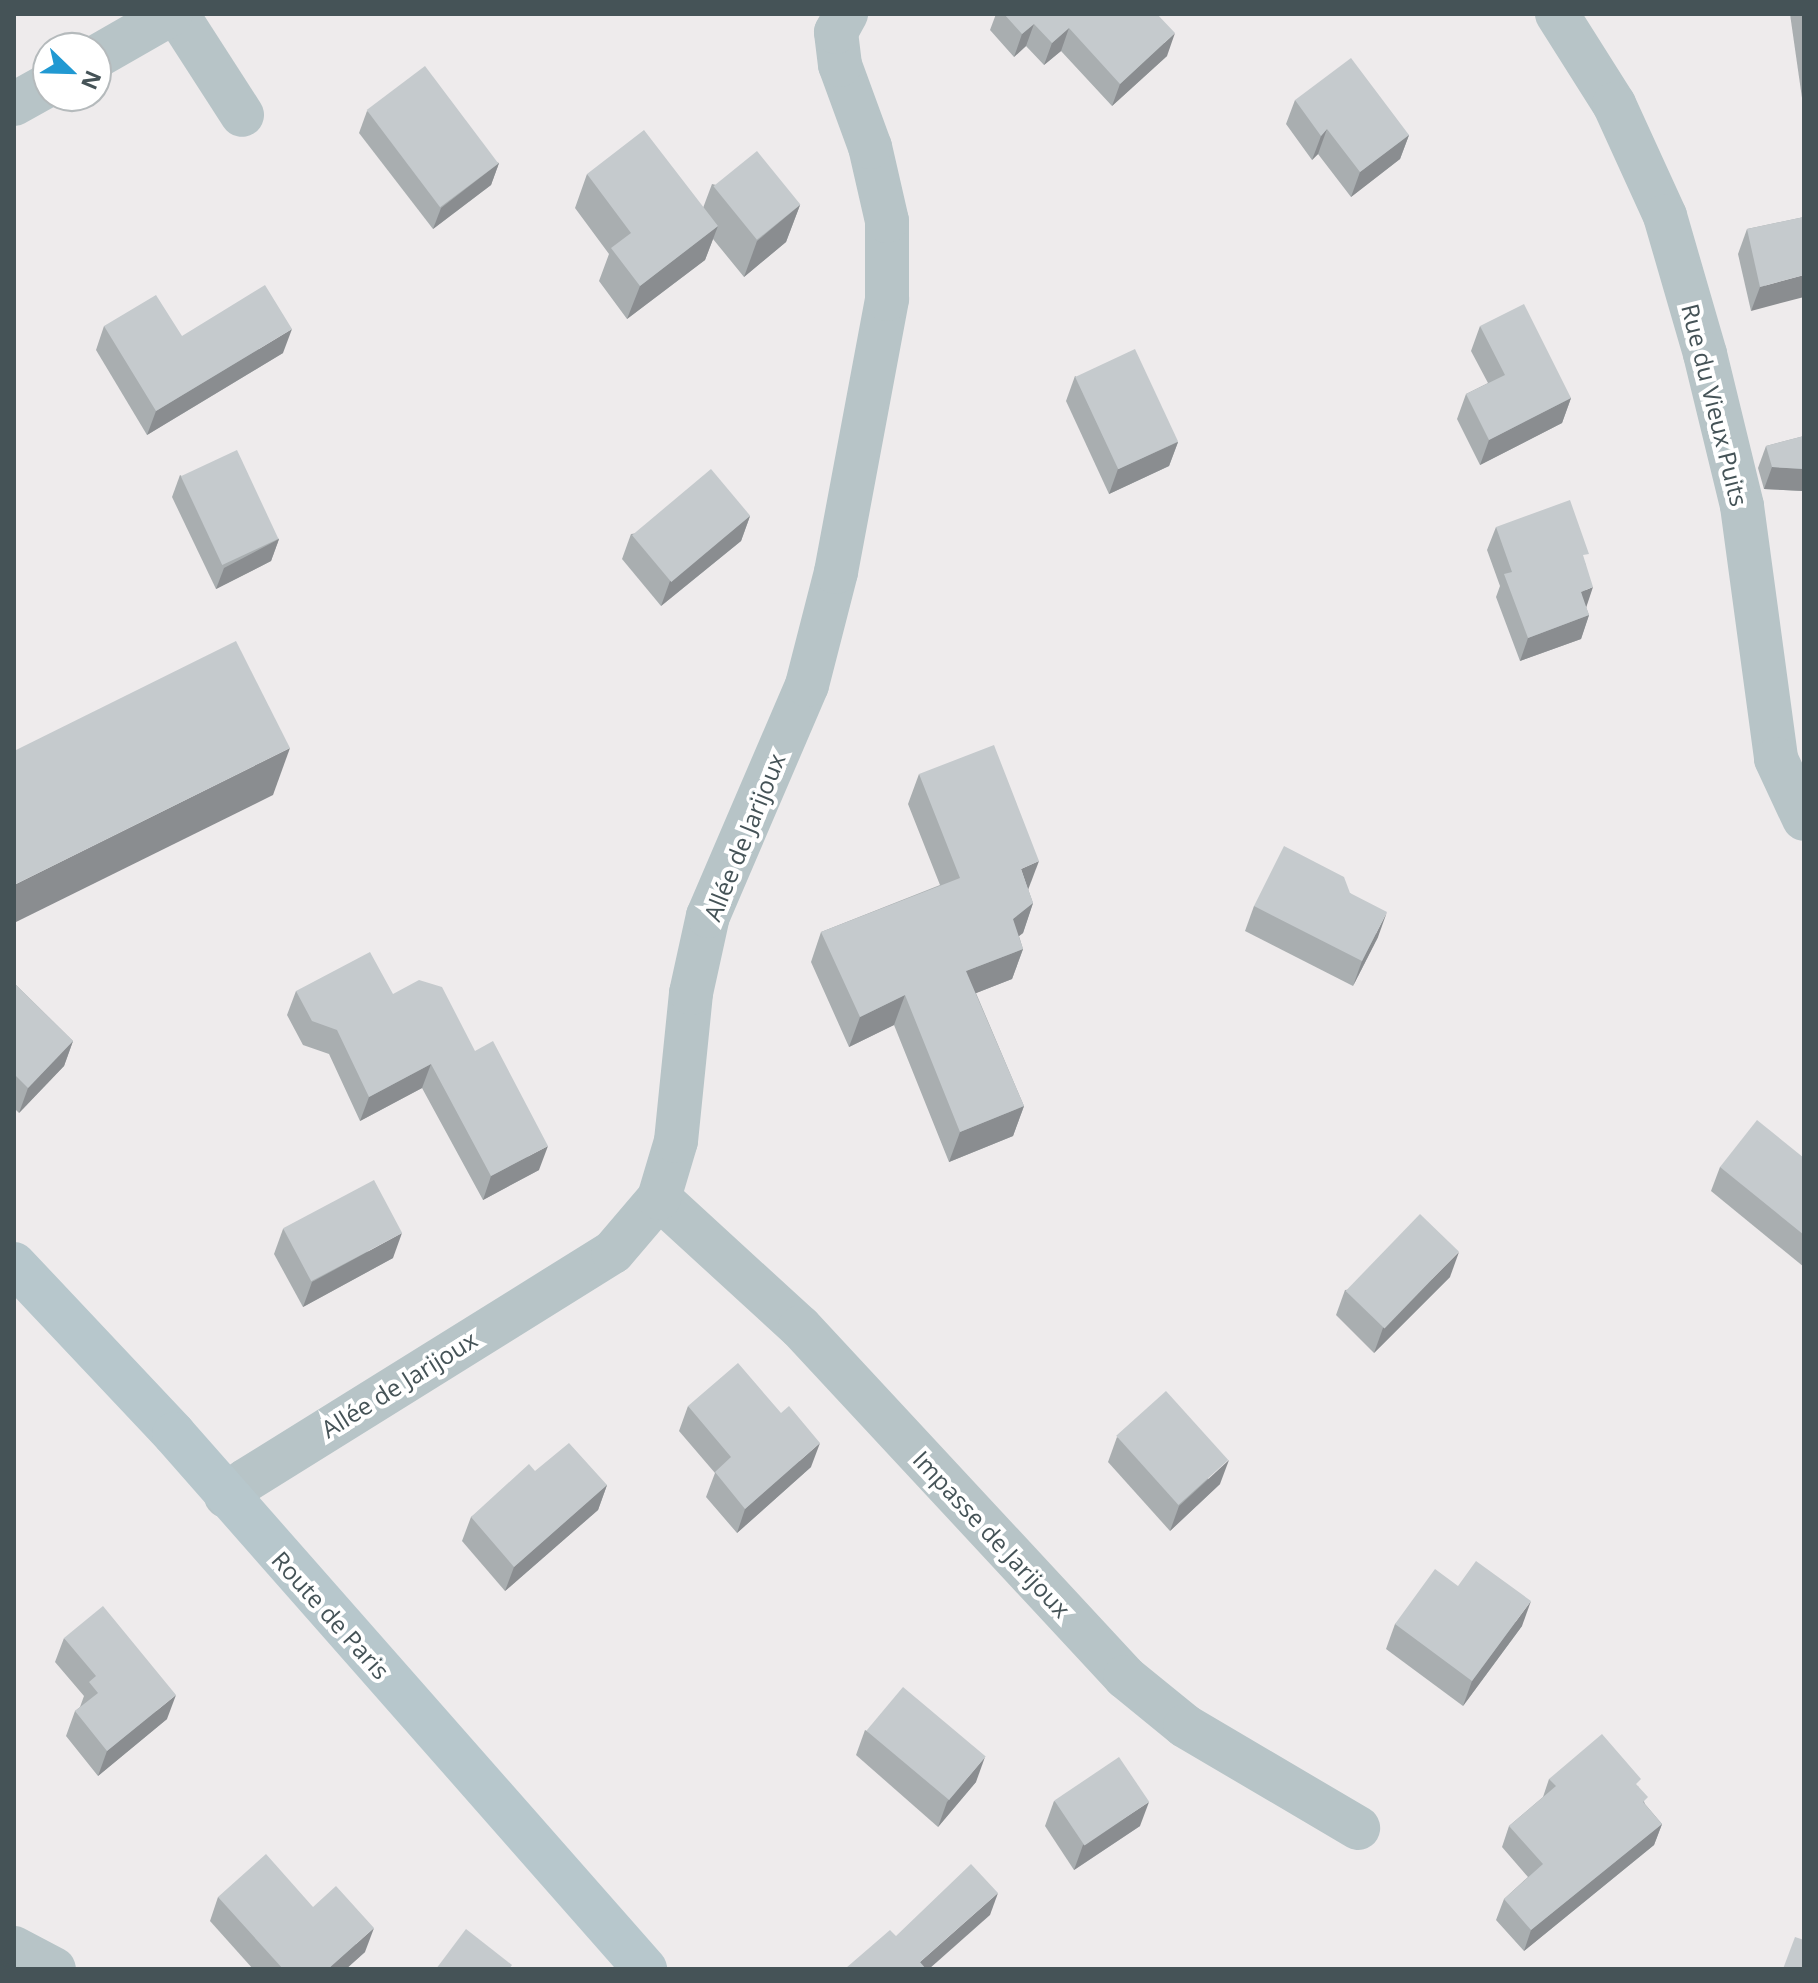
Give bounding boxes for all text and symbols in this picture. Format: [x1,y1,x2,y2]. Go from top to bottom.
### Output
north arrow [32,32,112,112]
text: N [75,66,110,95]
street label: Rue du Vieux Puits [1676,301,1754,509]
street label: Allée de Jarijoux [697,749,791,925]
street label: Allée de Jarijoux [316,1325,482,1443]
street label: Impasse de Jarijoux [907,1445,1077,1623]
street label: Route de Paris [266,1545,396,1685]

